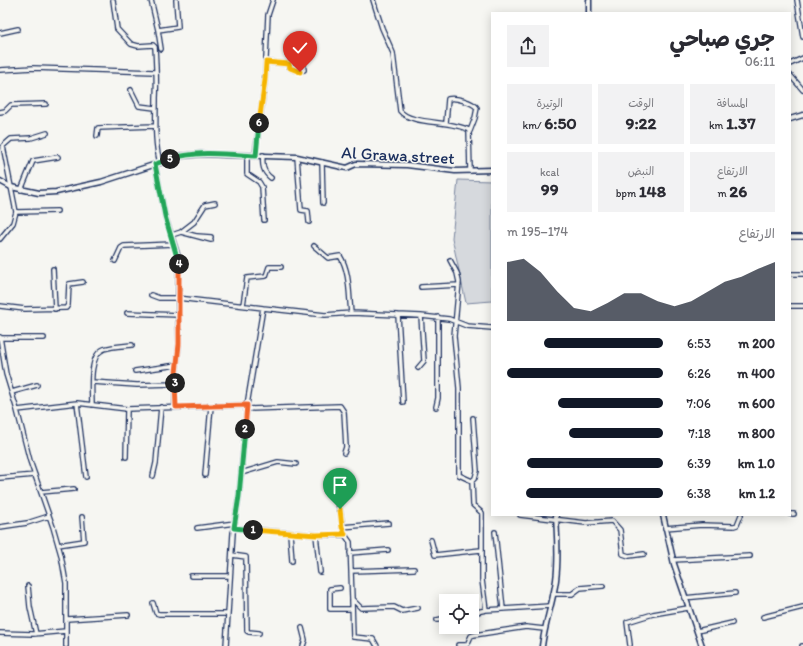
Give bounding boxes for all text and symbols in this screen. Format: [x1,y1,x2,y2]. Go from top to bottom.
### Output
button: share [507,25,549,67]
text: جري صباحي [670,25,775,52]
pin [283,31,317,72]
icon: check [289,37,311,59]
text: 06:11 [745,54,775,69]
text: الوتيرة [536,97,563,110]
text: الوقت [628,97,654,110]
text: المسافة [717,97,748,110]
pin: 6 [249,113,269,133]
text: 6:50 [544,113,577,133]
text: 9:22 [626,113,656,133]
text: 1.37 [726,113,756,133]
text: 6 [256,116,262,129]
text: /km [523,119,544,132]
text: km [709,119,726,132]
street label: Al Grawa street [341,142,455,168]
pin: 5 [160,149,180,169]
text: 5 [167,152,173,165]
text: النبض [628,165,654,178]
text: الارتفاع [717,165,748,178]
text: kcal [540,166,559,179]
text: 99 [541,179,559,199]
text: 148 [639,181,666,201]
text: 26 [729,181,747,201]
text: bpm [616,187,639,200]
text: m [717,187,729,200]
text: 174–195 m [507,224,568,239]
text: الارتفاع [739,226,775,241]
pin: 4 [169,254,189,274]
text: 4 [176,257,182,270]
text: 6:53 [687,336,711,351]
text: 200 m [738,336,775,351]
text: 6:26 [687,366,711,381]
text: 400 m [737,366,775,381]
pin: 3 [165,373,185,393]
text: 3 [172,376,178,389]
text: 7:06 [686,396,711,411]
text: 600 m [738,396,775,411]
pin: 2 [235,419,255,439]
text: 2 [242,422,248,435]
text: 7:18 [688,426,711,441]
text: 800 m [738,426,775,441]
text: 6:39 [687,456,711,471]
text: 1.0 km [738,456,775,471]
pin [323,468,357,509]
icon: arrive [329,474,351,496]
text: 6:38 [687,486,711,501]
text: 1.2 km [739,486,775,501]
pin: 1 [243,520,263,540]
text: 1 [250,523,256,536]
map controls [439,594,479,634]
button: locate [439,594,479,634]

